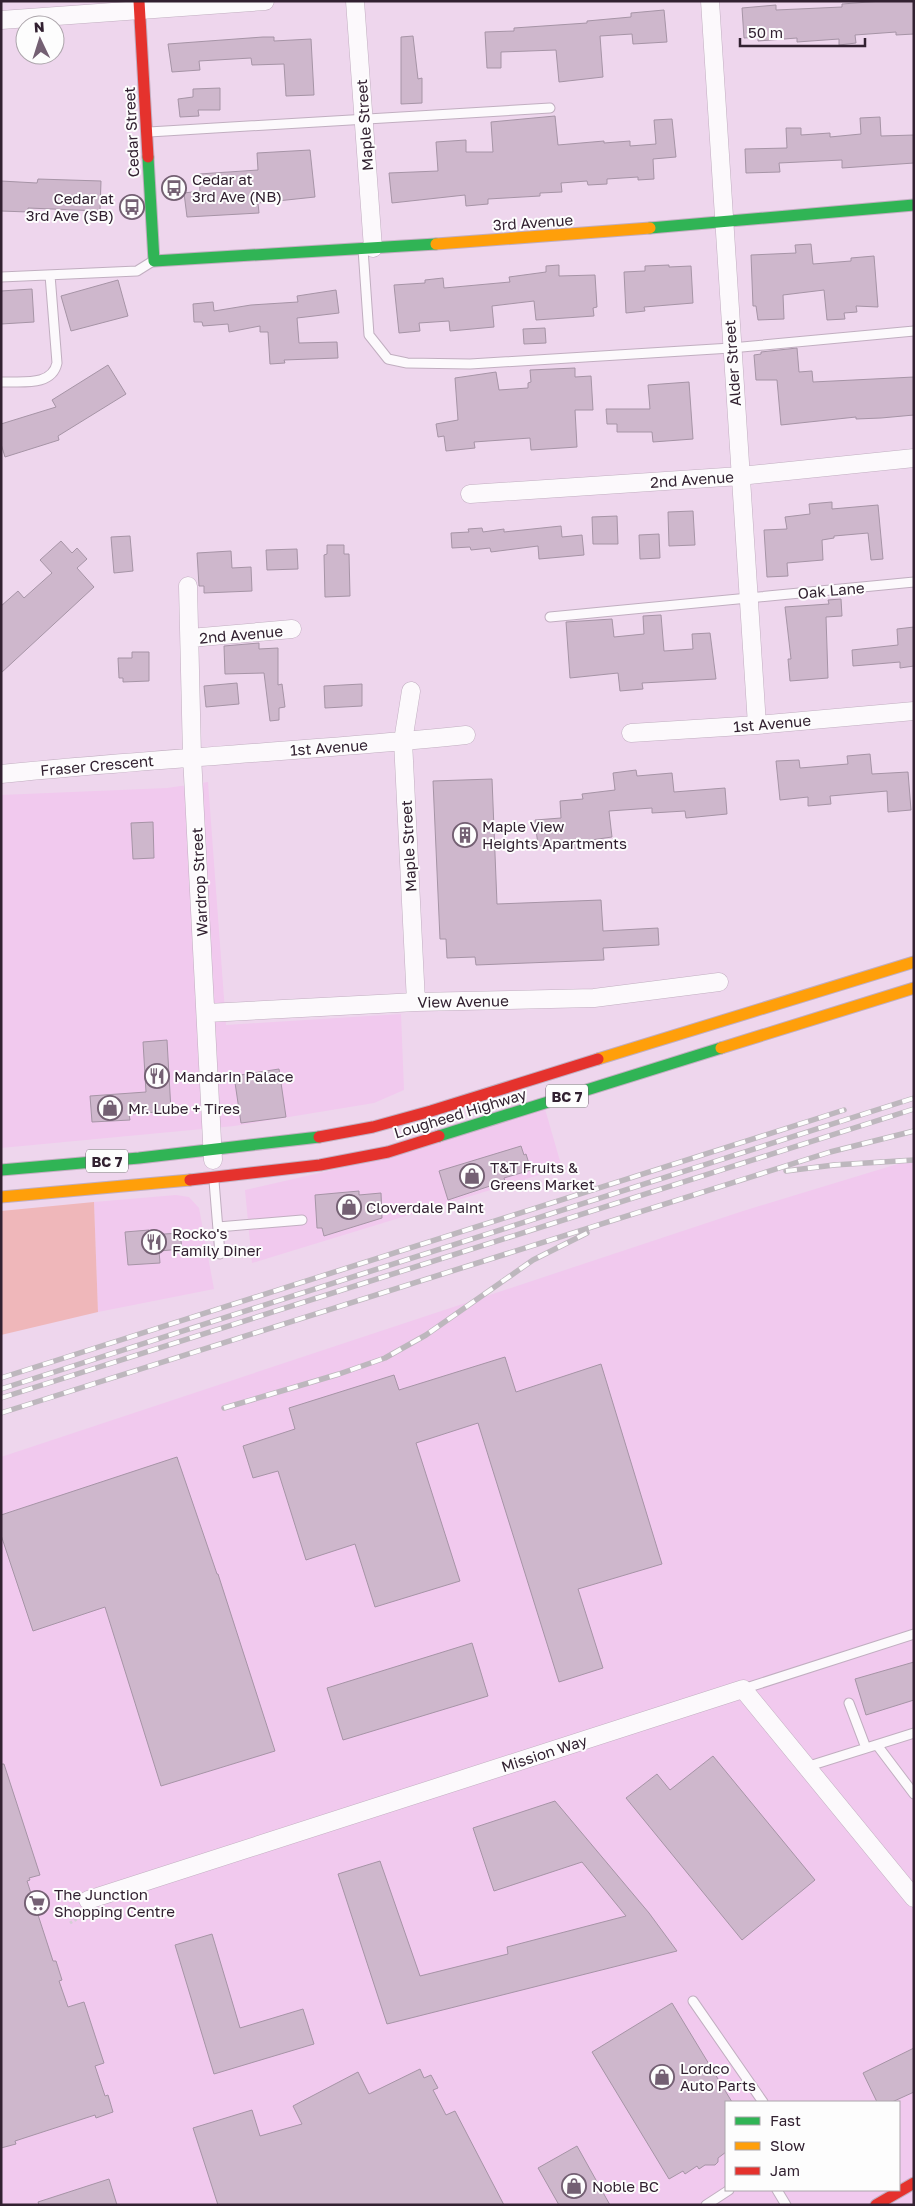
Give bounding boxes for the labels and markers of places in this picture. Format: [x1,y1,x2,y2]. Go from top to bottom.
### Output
place label: Cedar at 3rd Ave (NB) [192,170,282,205]
bus stop icon: Cedar at 3rd Ave (NB) [161,175,187,201]
place label: Cedar at 3rd Ave (SB) [26,189,114,224]
bus stop icon: Cedar at 3rd Ave (SB) [119,194,145,220]
place label: Maple View Heights Apartments [482,817,627,852]
building icon: Maple View Heights Apartments [452,822,478,848]
restaurant icon: Mandarin Palace [144,1063,170,1089]
place label: Mandarin Palace [174,1067,294,1085]
shop icon: Mr. Lube + Tires [97,1095,123,1121]
place label: Mr. Lube + Tires [128,1099,240,1117]
place label: T&T Fruits & Greens Market [490,1158,595,1193]
shop icon: T&T Fruits & Greens Market [459,1163,485,1189]
shop icon: Cloverdale Paint [336,1194,362,1220]
place label: Cloverdale Paint [366,1198,484,1216]
place label: Rocko's Family Diner [172,1224,261,1259]
restaurant icon: Rocko's Family Diner [141,1229,167,1255]
place label: The Junction Shopping Centre [54,1885,175,1920]
supermarket icon: The Junction Shopping Centre [24,1890,50,1916]
place label: Lordco Auto Parts [680,2059,756,2094]
shop icon: Lordco Auto Parts [649,2064,675,2090]
shop icon: Noble BC [561,2173,587,2199]
place label: Noble BC [592,2177,659,2195]

